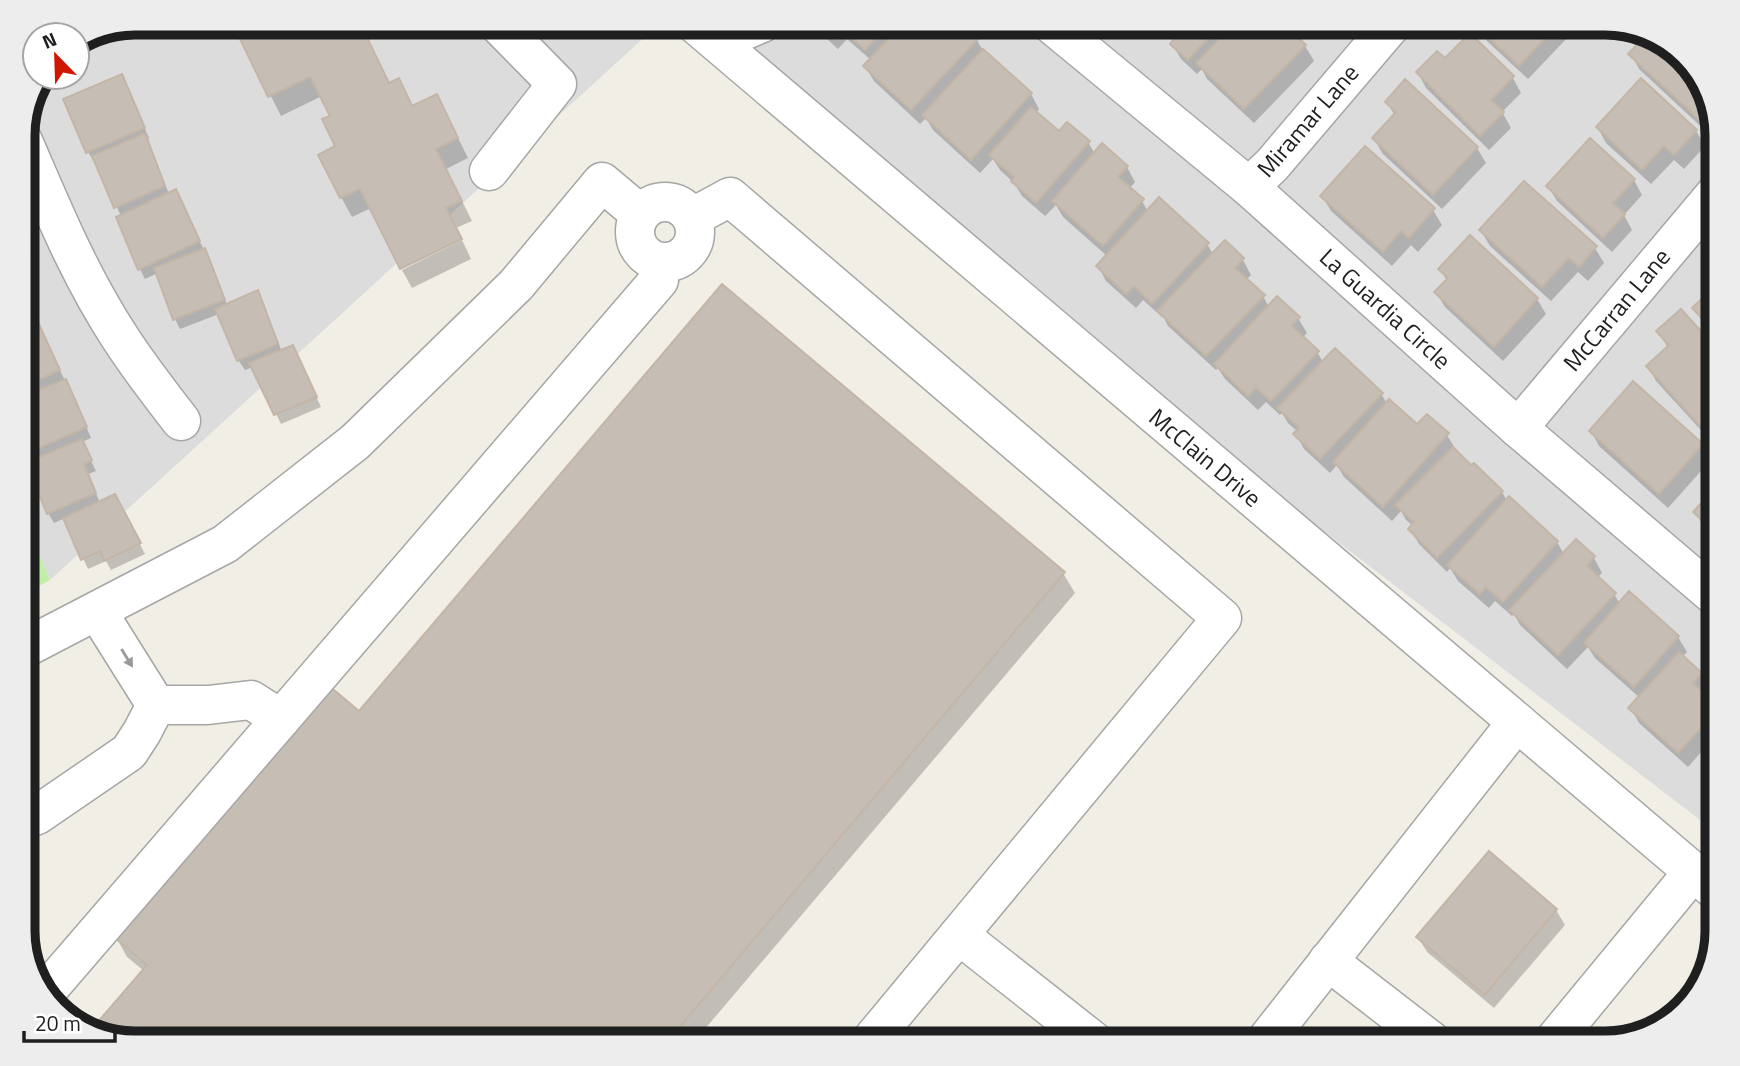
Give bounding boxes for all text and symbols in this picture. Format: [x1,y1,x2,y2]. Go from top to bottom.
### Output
north arrow [21,21,91,91]
text: N [37,24,61,56]
street label: Miramar Lane [1248,56,1367,185]
street label: La Guardia Circle [1312,239,1459,377]
street label: McCarran Lane [1554,240,1679,379]
street label: McClain Drive [1142,399,1270,515]
one-way arrow [120,649,133,668]
scale bar [24,1000,116,1044]
text: 20 m [35,1007,81,1039]

